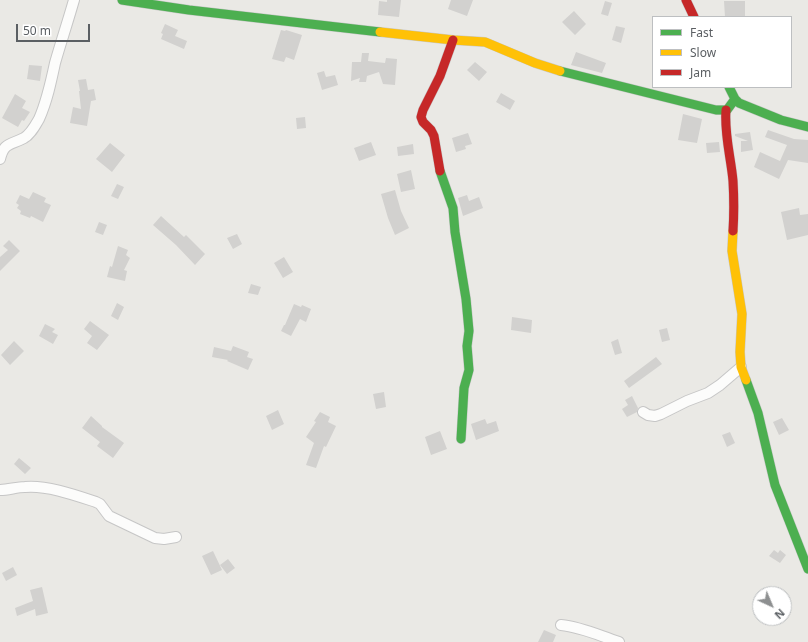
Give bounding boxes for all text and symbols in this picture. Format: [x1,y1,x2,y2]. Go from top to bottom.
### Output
scale bar [18,16,92,42]
legend [652,16,792,88]
text: 50 m [23,22,51,39]
text: Fast [690,24,713,41]
text: Slow [690,44,716,61]
text: Jam [690,64,711,81]
north arrow [752,586,792,626]
text: N [772,606,788,623]

